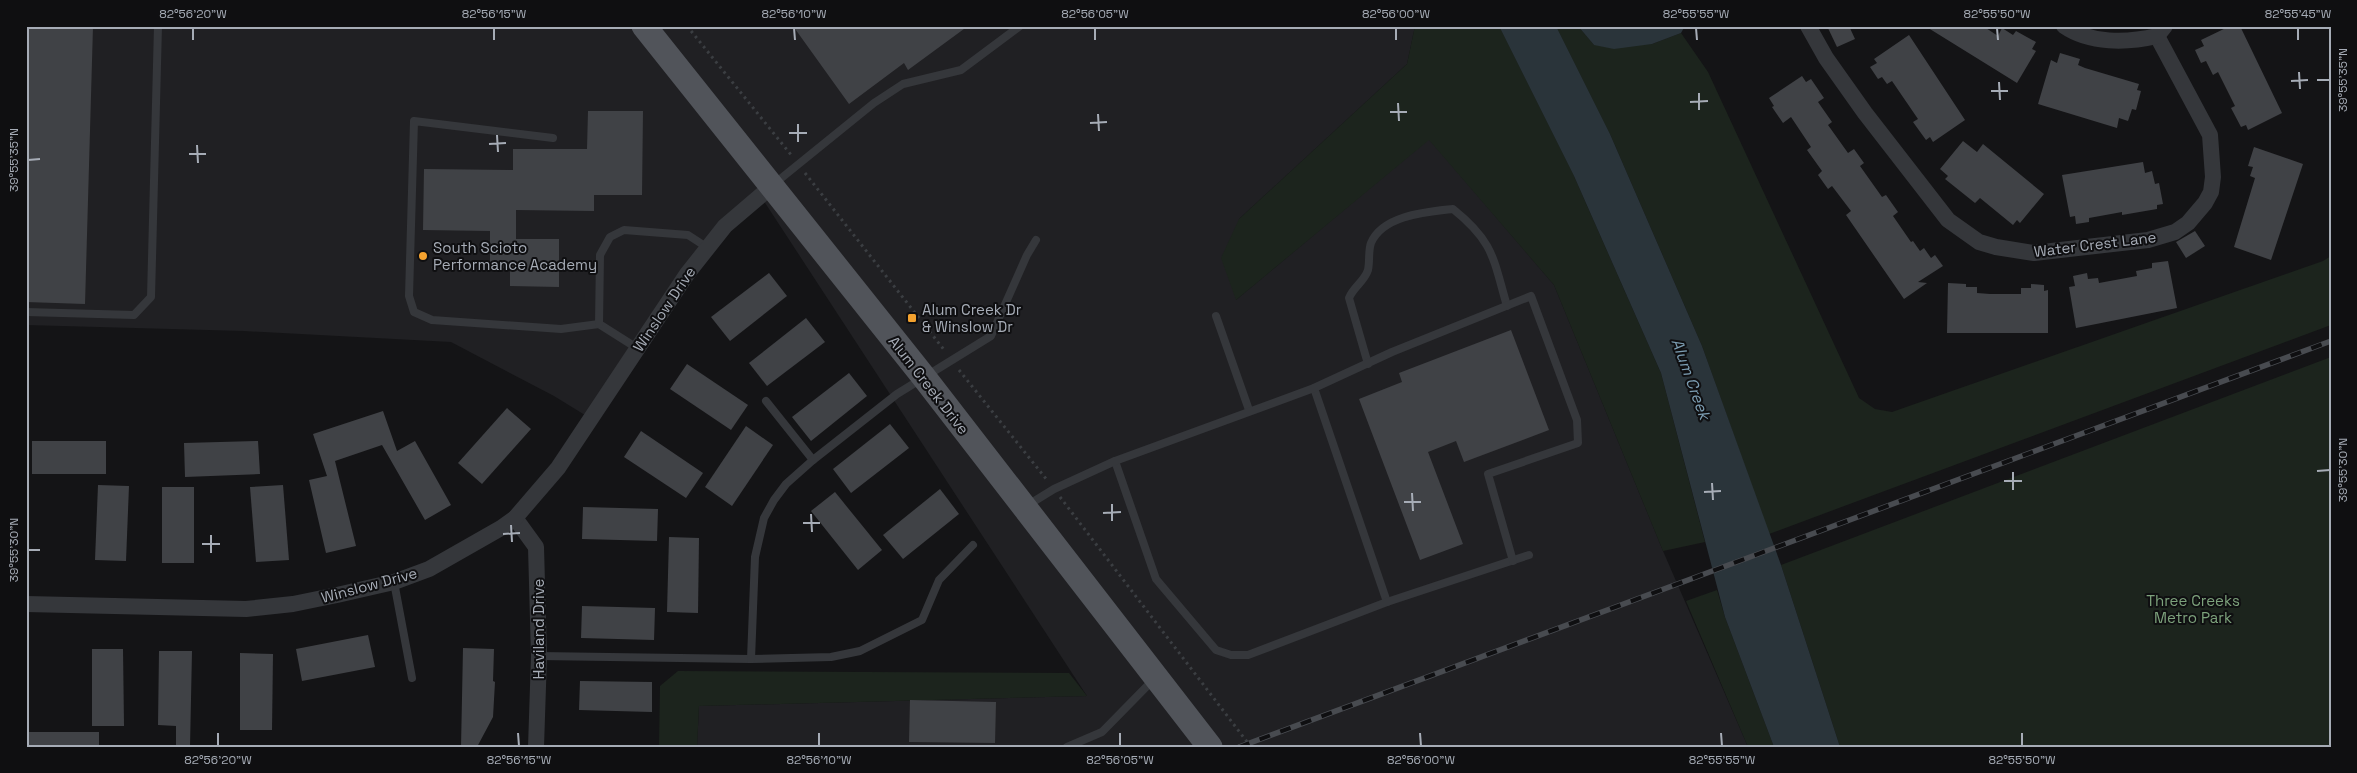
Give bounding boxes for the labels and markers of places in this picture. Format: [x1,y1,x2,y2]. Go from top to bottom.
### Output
place label: South Scioto Performance Academy [433,238,597,274]
marker: South Scioto Performance Academy [417,250,429,262]
place label: Alum Creek Dr & Winslow Dr [922,300,1022,336]
marker: Alum Creek Dr & Winslow Dr [906,312,918,324]

